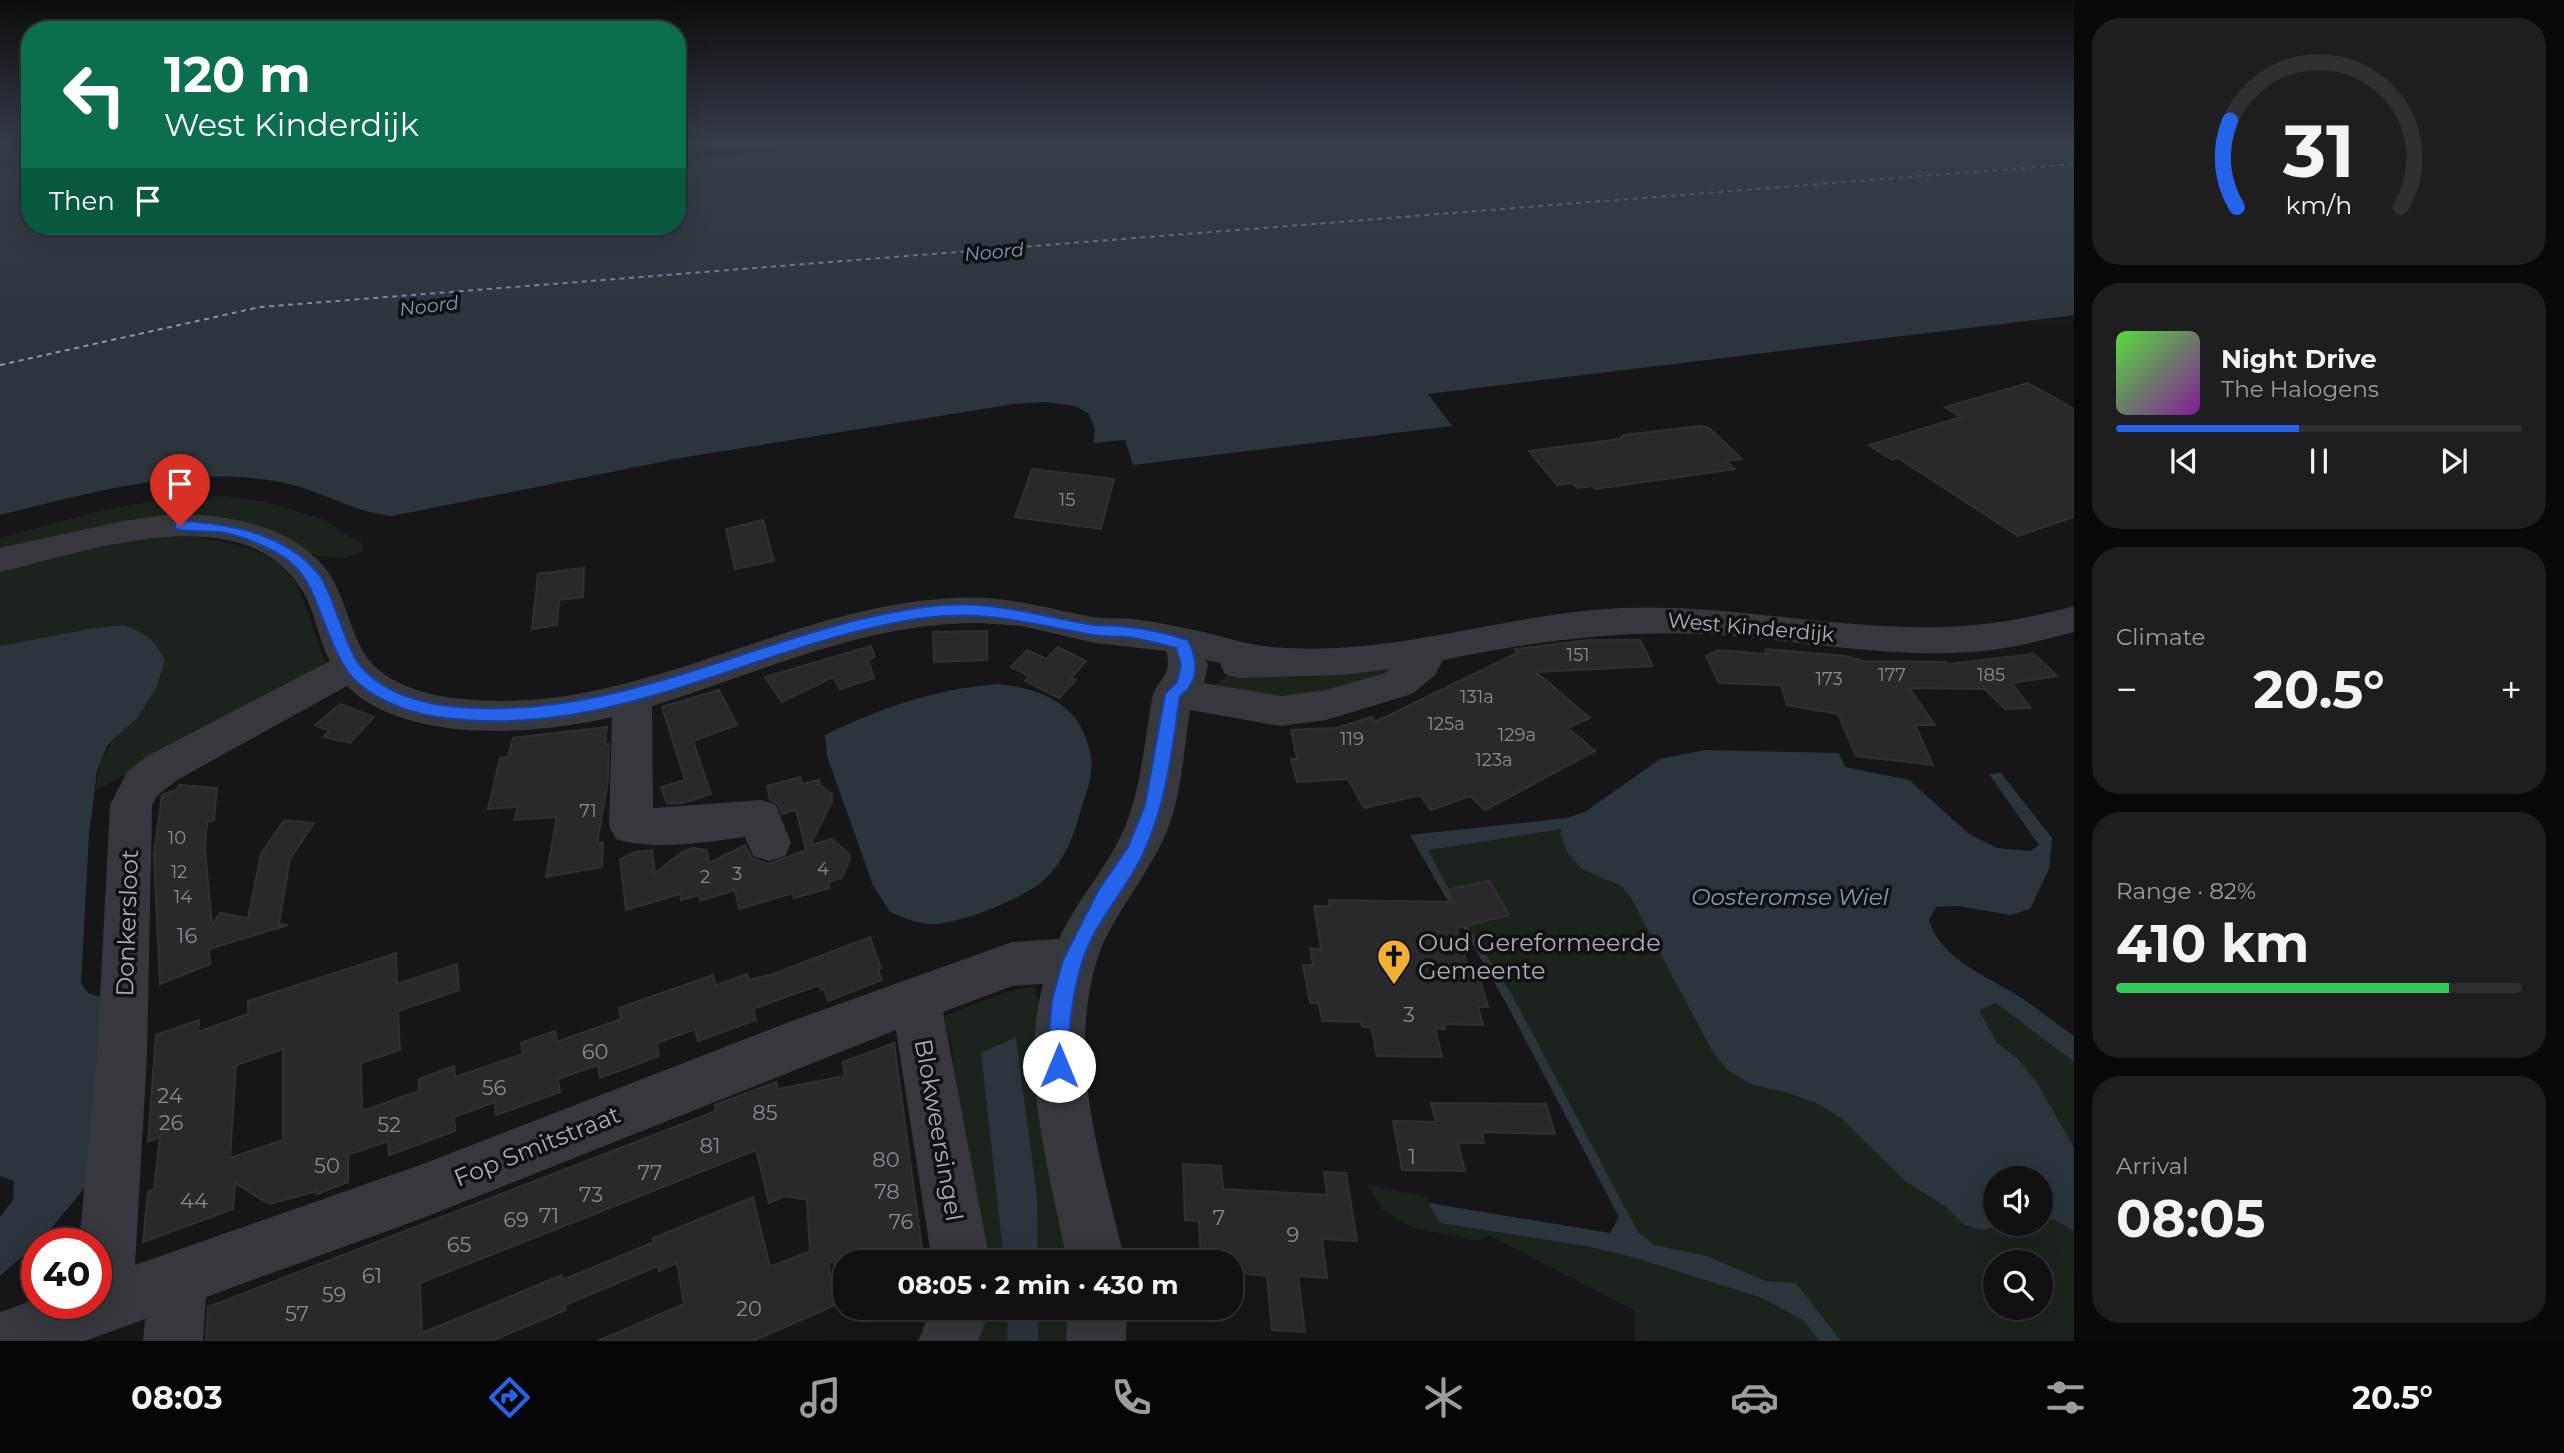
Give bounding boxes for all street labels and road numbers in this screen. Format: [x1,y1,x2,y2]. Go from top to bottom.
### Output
street label: West Kinderdijk [1667,607,1836,647]
street label: Donkersloot [110,849,144,997]
street label: Blokweersingel [909,1037,969,1223]
street label: Fop Smitstraat [450,1099,625,1193]

